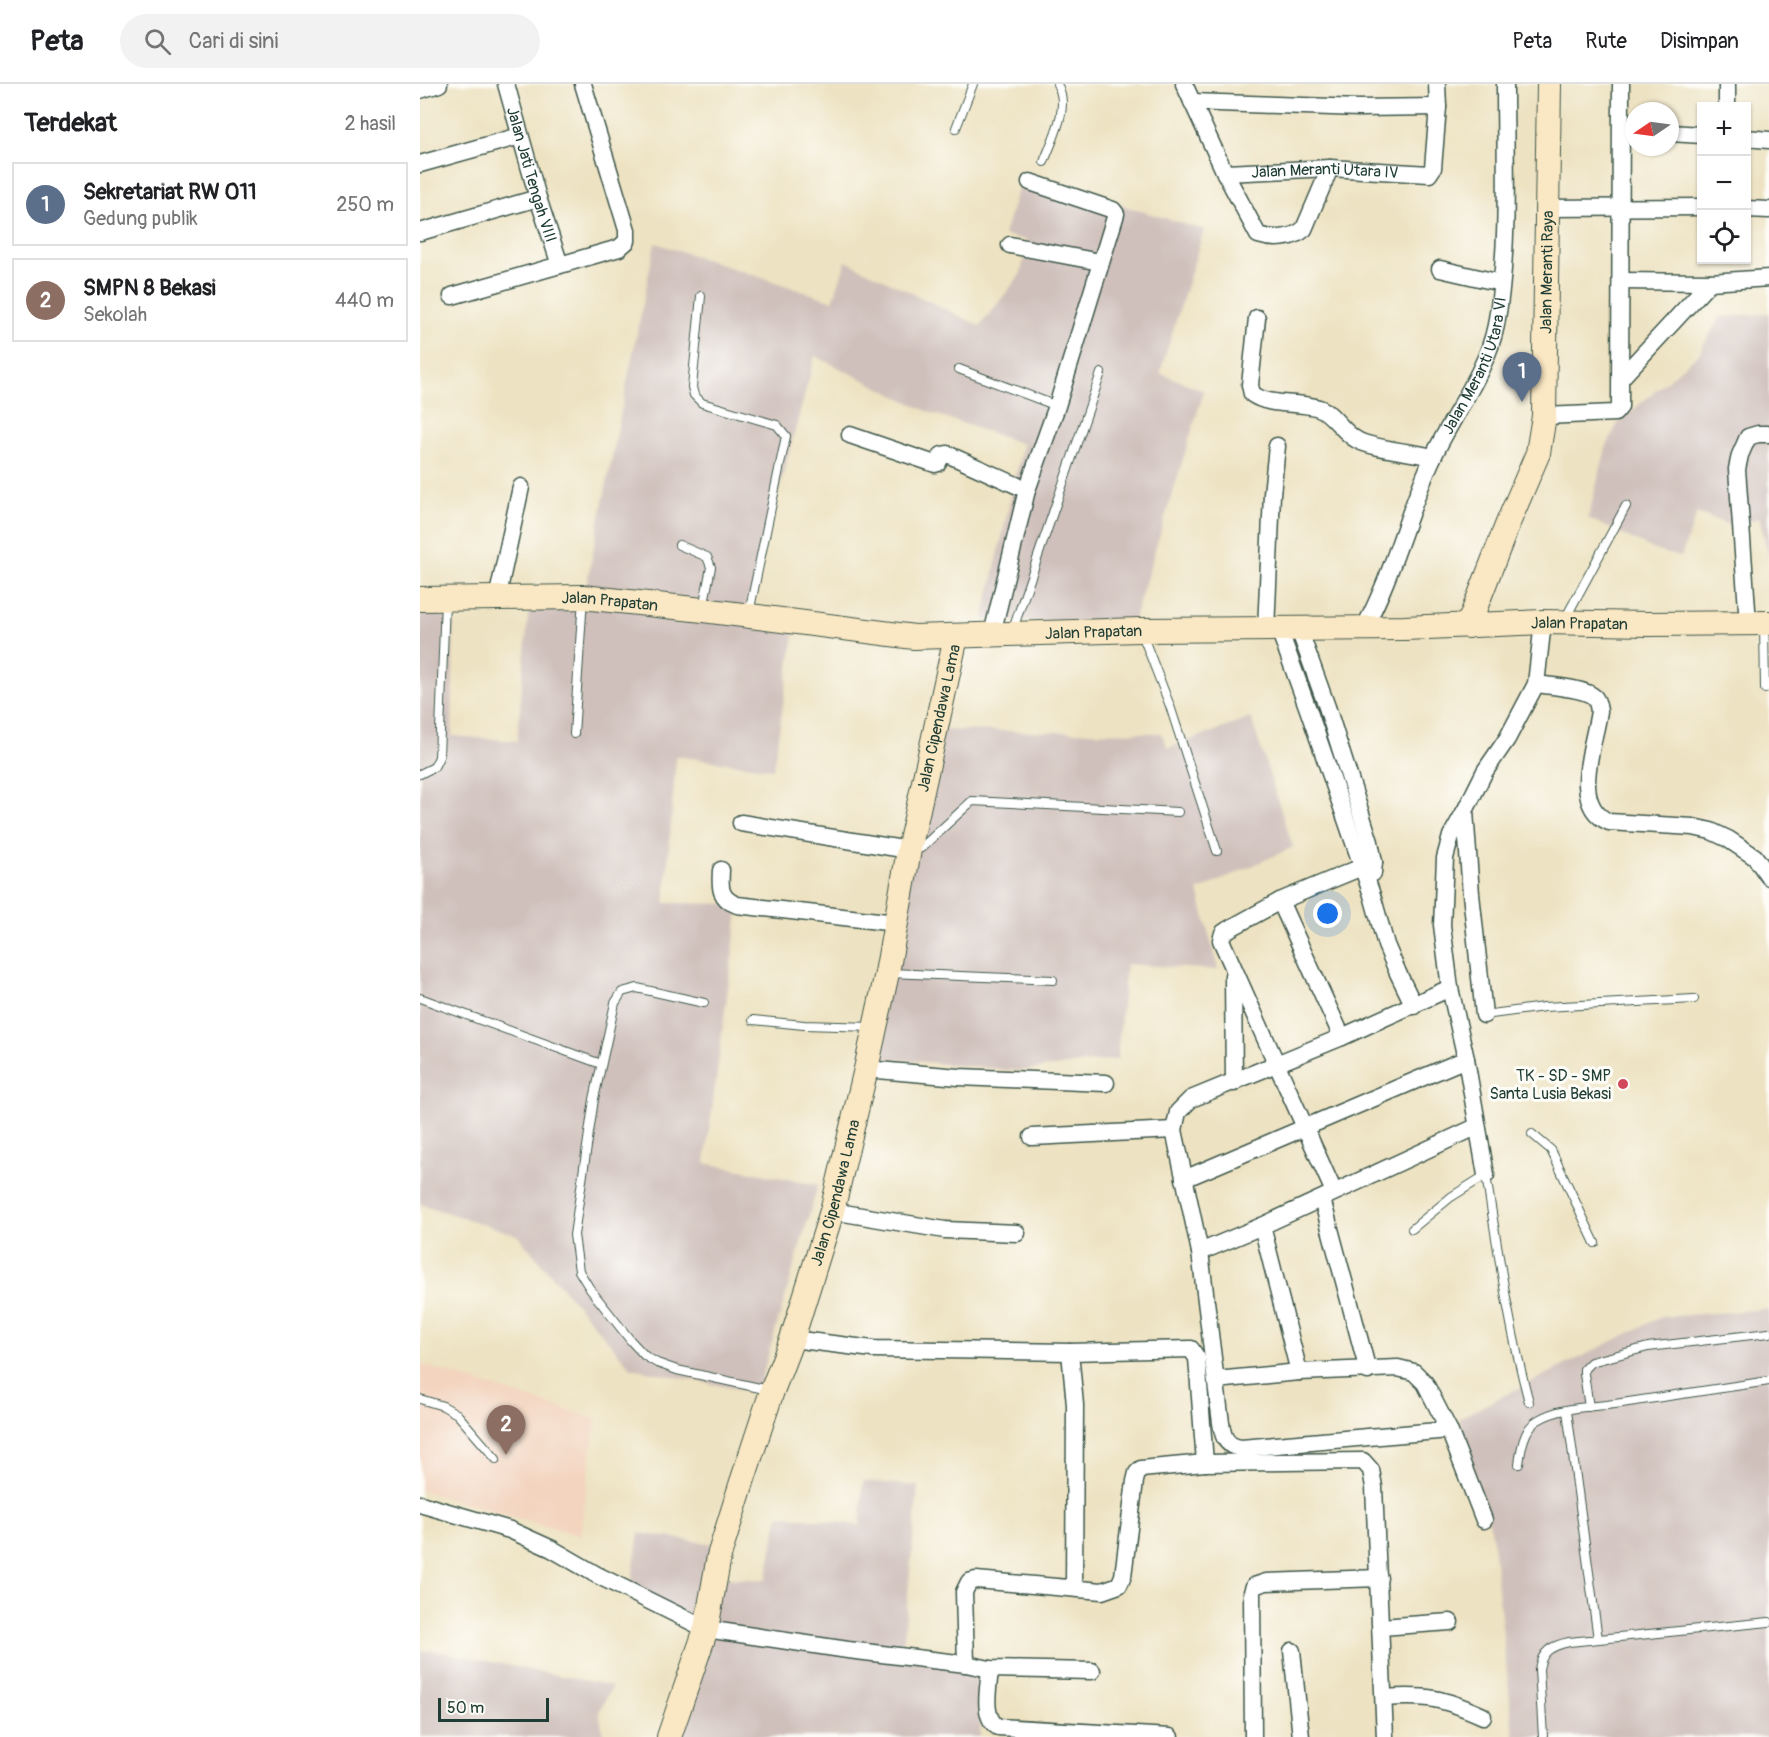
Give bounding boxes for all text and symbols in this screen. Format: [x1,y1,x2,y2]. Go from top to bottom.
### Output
search box [120,14,540,68]
text: Peta [30,24,84,59]
icon: search [141,25,174,58]
text: Cari di sini [189,27,278,55]
text: Peta [1512,28,1552,55]
text: Rute [1585,28,1627,55]
text: Disimpan [1660,28,1739,55]
north arrow [1625,102,1679,156]
map controls [1697,102,1751,264]
button: + [1697,102,1751,156]
street label: Jalan Jati Tengah VIII [502,105,561,245]
text: Terdekat [24,107,117,139]
text: 2 hasil [345,111,396,136]
button: − [1697,156,1751,210]
street label: Jalan Meranti Utara IV [1251,159,1399,183]
text: Sekretariat RW 011 [83,178,257,206]
text: 1 [42,192,49,217]
text: 250 m [336,192,394,217]
text: Gedung publik [83,206,198,231]
street label: Jalan Meranti Raya [1536,210,1558,334]
button: locate [1697,210,1751,264]
text: SMPN 8 Bekasi [83,274,216,302]
text: 2 [40,288,51,313]
text: 440 m [335,288,394,313]
street label: Jalan Meranti Utara VI [1438,296,1511,438]
text: Sekolah [83,302,147,327]
pin: 1 [1502,352,1542,402]
street label: Jalan Prapatan [561,588,659,616]
street label: Jalan Prapatan [1530,613,1628,635]
street label: Jalan Prapatan [1045,621,1142,644]
street label: Jalan Cipendawa Lama [913,642,965,794]
your location [1313,899,1342,928]
place label: TK - SD - SMP Santa Lusia Bekasi [1489,1066,1611,1104]
marker: TK - SD - SMP Santa Lusia Bekasi [1616,1077,1630,1091]
street label: Jalan Cipendawa Lama [806,1118,865,1268]
pin: 2 [486,1406,526,1455]
scale bar [438,1695,549,1722]
text: 50 m [447,1698,484,1718]

